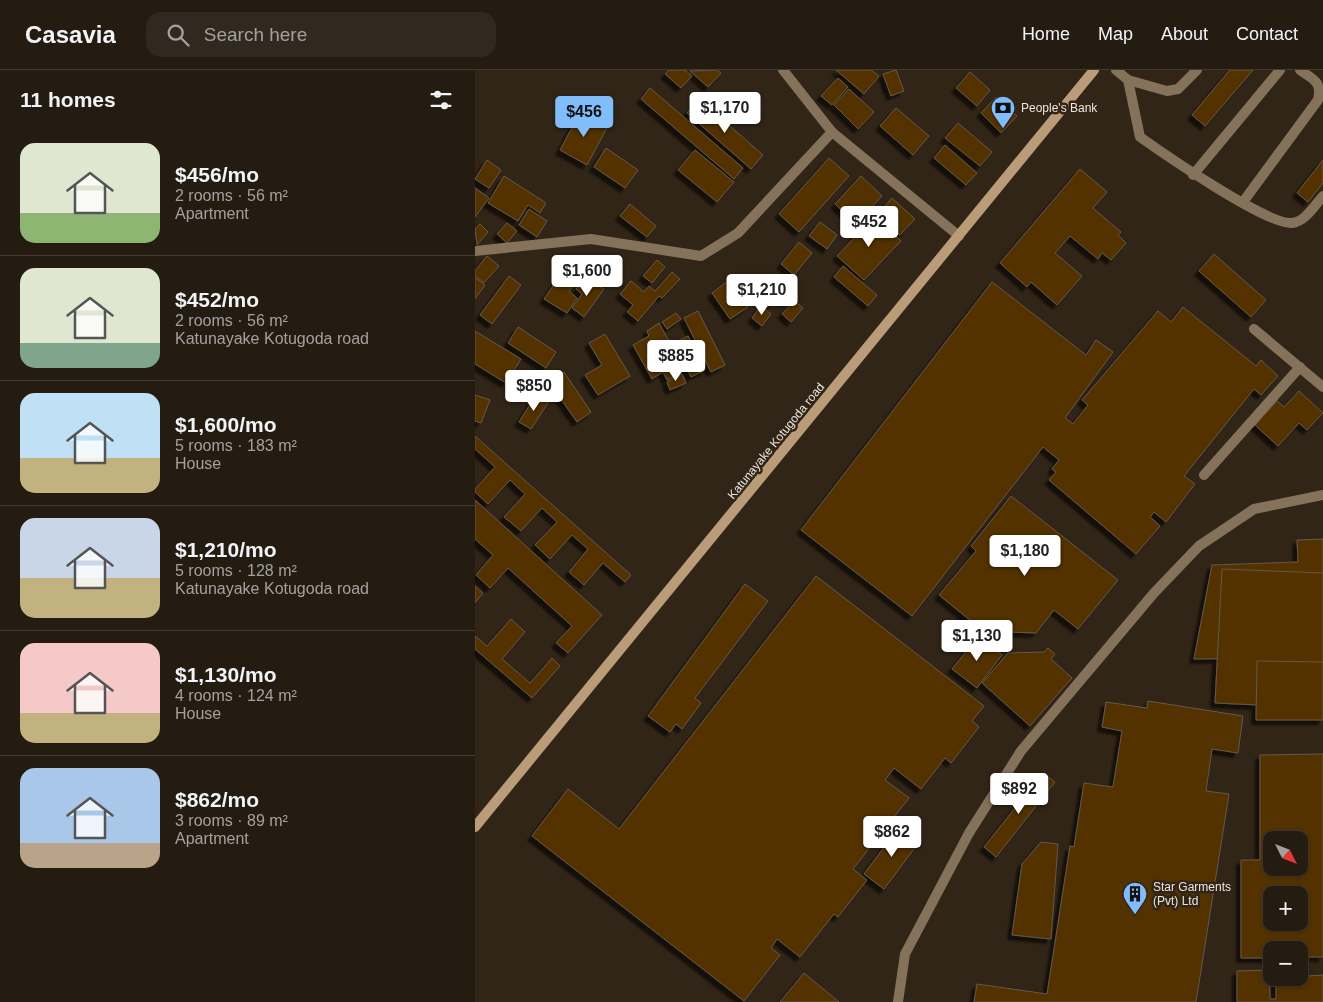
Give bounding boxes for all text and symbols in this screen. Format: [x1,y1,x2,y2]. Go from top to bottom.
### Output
search box [146,12,496,57]
text: Casavia [25,21,116,48]
icon: search [164,21,192,49]
text: Search here [204,24,307,45]
text: Home [1022,24,1070,44]
text: Map [1098,24,1133,44]
text: About [1161,24,1208,44]
text: Contact [1236,24,1298,44]
icon: filters [427,86,455,114]
text: 11 homes [20,88,116,111]
pin: $1,170 [684,92,766,134]
bank icon: People's Bank [990,95,1016,129]
pin: $456 [554,96,614,138]
text: $1,170 [701,99,749,116]
place label: People's Bank [1021,101,1098,115]
text: $456 [566,103,602,120]
icon: home [60,163,120,223]
text: $456/mo [175,163,259,186]
text: 2 rooms · 56 m² [175,187,288,204]
text: Apartment [175,205,249,222]
pin: $452 [839,206,899,248]
text: $452 [851,213,887,230]
pin: $1,600 [546,254,628,297]
text: $1,600 [563,262,611,279]
pin: $1,210 [721,274,803,316]
text: $1,210 [738,281,786,298]
icon: home [60,288,120,348]
text: $452/mo [175,288,259,311]
text: 2 rooms · 56 m² [175,312,288,329]
text: Katunayake Kotugoda road [175,330,369,347]
pin: $885 [646,340,706,382]
text: $885 [658,347,694,364]
pin: $850 [504,370,564,412]
text: $850 [516,377,552,394]
street label: Katunayake Kotugoda road [725,380,827,502]
icon: home [60,413,120,473]
text: $1,600/mo [175,413,277,436]
text: 5 rooms · 183 m² [175,437,297,454]
text: House [175,455,221,472]
pin: $1,180 [984,534,1066,577]
icon: home [60,538,120,598]
text: $1,210/mo [175,538,277,561]
text: $1,180 [1001,542,1049,559]
text: 5 rooms · 128 m² [175,562,297,579]
text: Katunayake Kotugoda road [175,580,369,597]
pin: $1,130 [936,620,1018,662]
text: $1,130 [953,627,1001,644]
icon: home [60,663,120,723]
text: $1,130/mo [175,663,277,686]
text: 4 rooms · 124 m² [175,687,297,704]
text: House [175,705,221,722]
pin: $892 [989,772,1049,815]
text: $892 [1001,780,1037,797]
icon: home [60,788,120,848]
text: $862/mo [175,788,259,811]
text: 3 rooms · 89 m² [175,812,288,829]
pin: $862 [862,816,922,858]
text: $862 [874,823,910,840]
text: Apartment [175,830,249,847]
north arrow [1263,831,1307,876]
map controls [1263,831,1308,986]
place label: Star Garments (Pvt) Ltd [1153,880,1231,908]
building icon: Star Garments (Pvt) Ltd [1122,881,1148,915]
button: + [1263,886,1308,931]
button: − [1263,941,1308,986]

